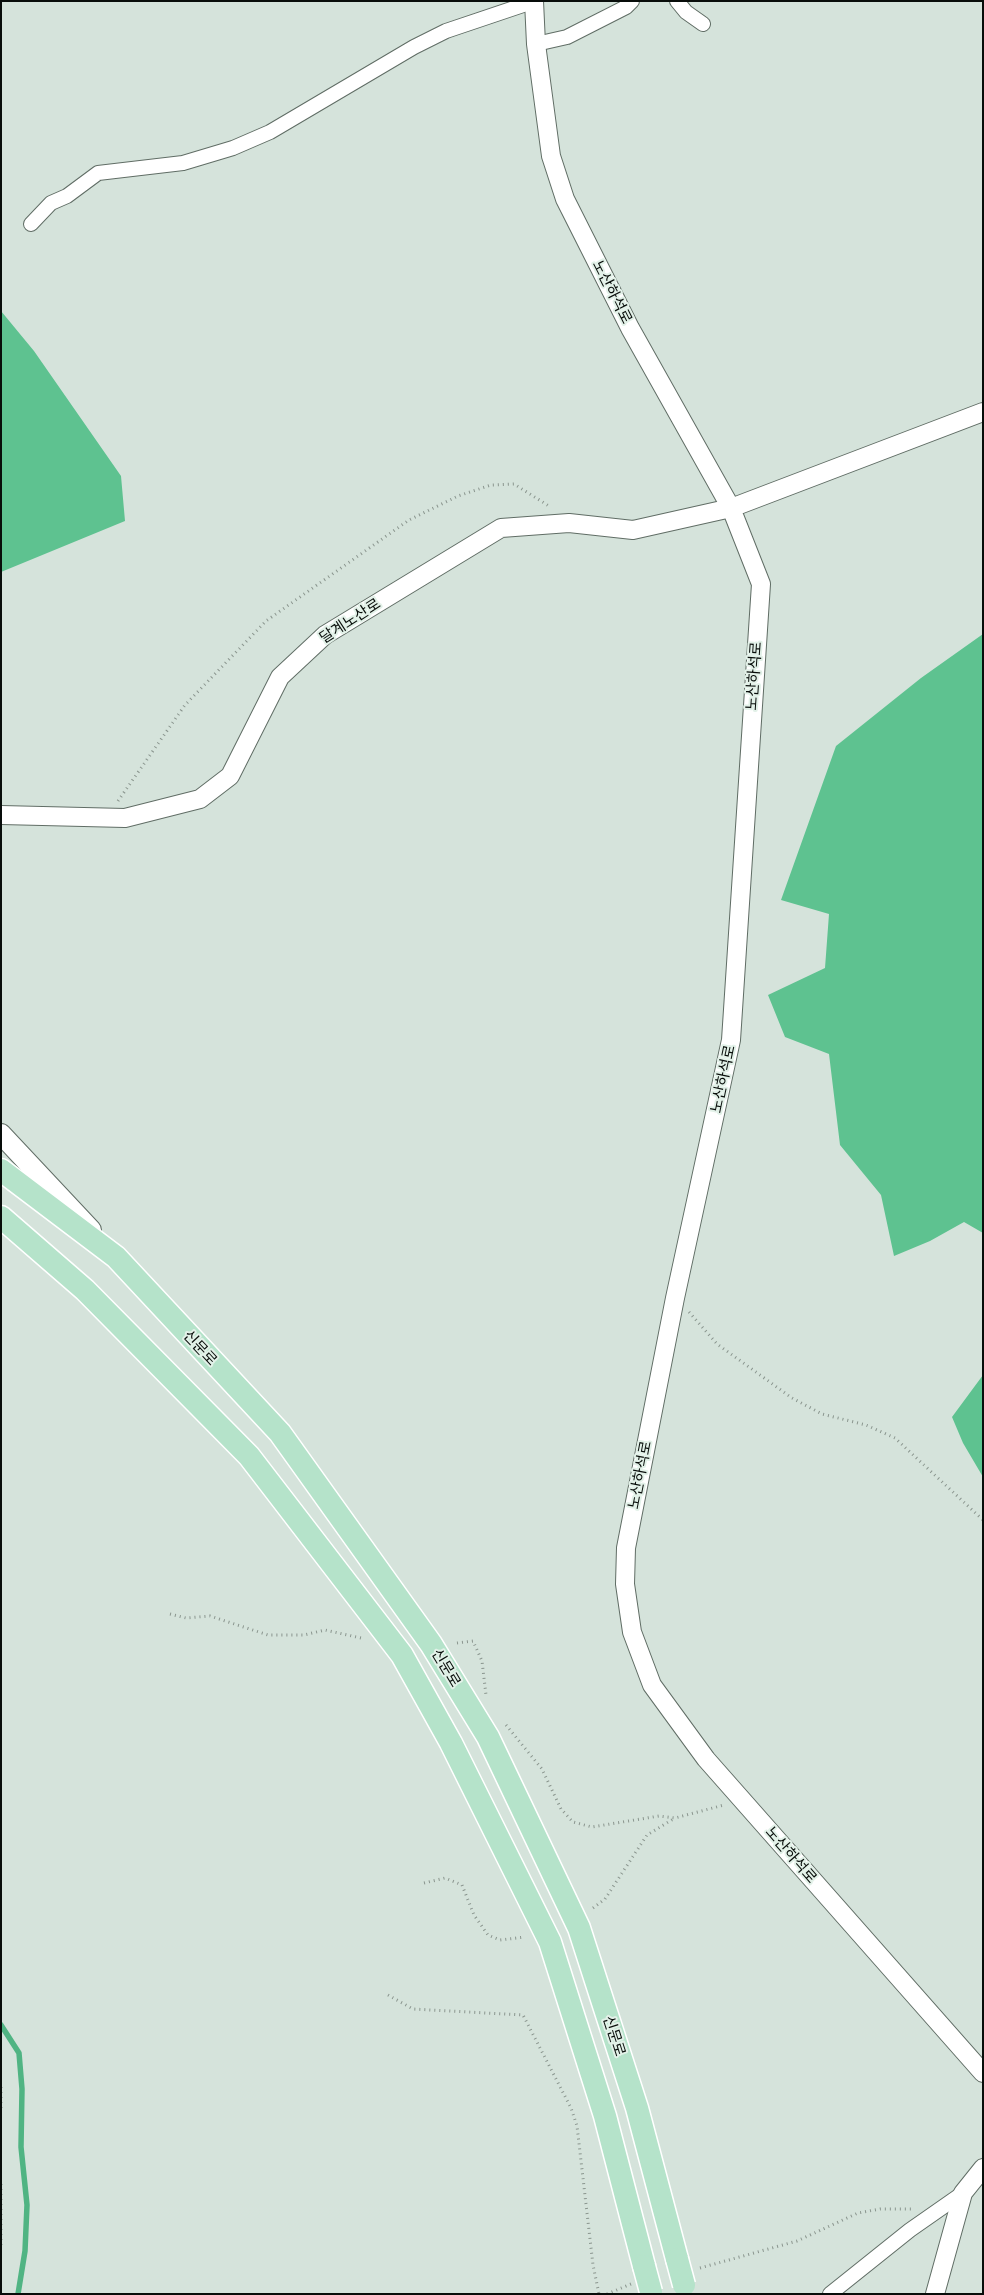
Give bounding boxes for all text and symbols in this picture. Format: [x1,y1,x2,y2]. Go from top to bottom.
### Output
street label: 노산하석로 [588,257,636,327]
street label: 달계노산로 [316,595,384,647]
street label: 노산하석로 [743,641,765,711]
street label: 노산하석로 [707,1043,739,1115]
street label: 신문로 [179,1327,221,1369]
street label: 노산하석로 [625,1439,655,1511]
street label: 신문로 [428,1646,464,1690]
street label: 노산하석로 [762,1823,820,1887]
street label: 신문로 [599,2014,629,2058]

